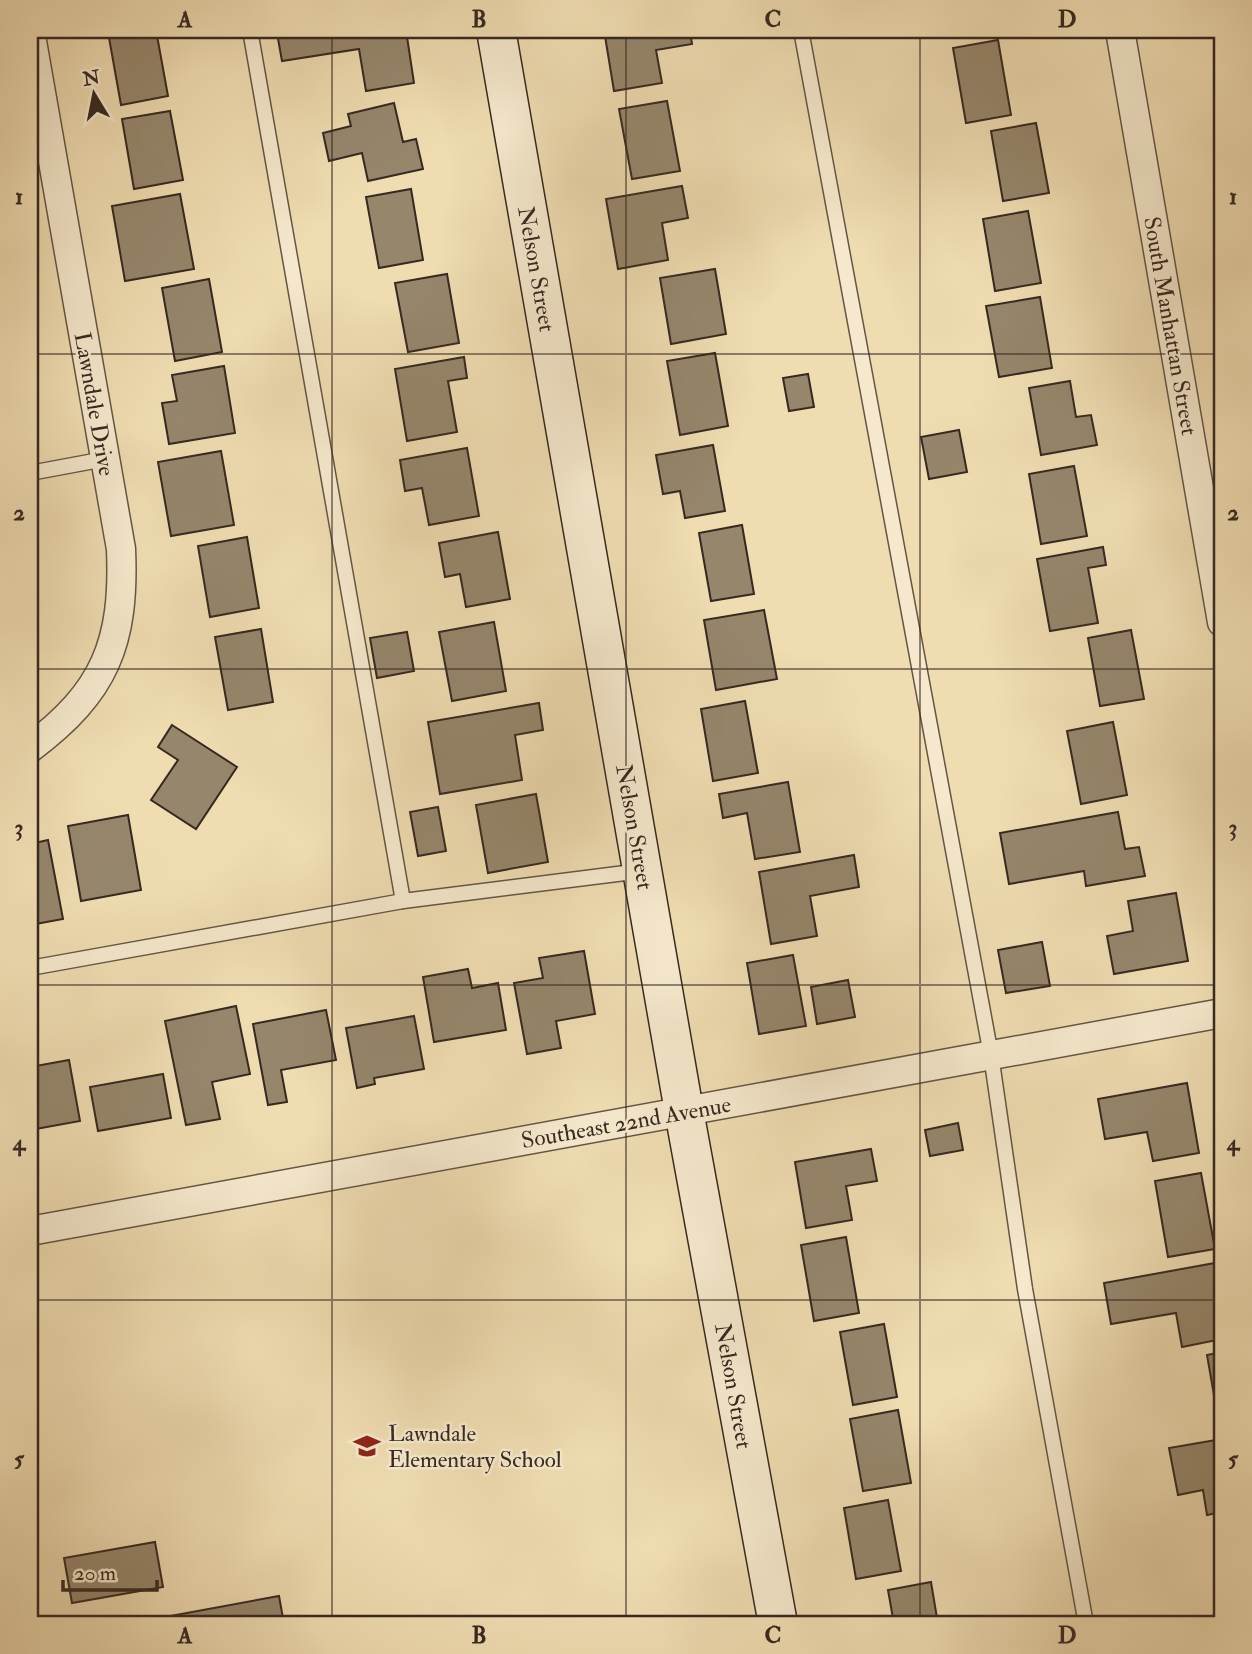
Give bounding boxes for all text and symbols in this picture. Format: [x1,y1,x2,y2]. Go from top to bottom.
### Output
text: A [177,5,193,34]
text: B [471,5,487,34]
text: C [765,5,781,34]
text: D [1058,5,1076,34]
north arrow [60,60,130,130]
text: N [80,65,103,92]
text: 1 [15,182,23,211]
text: 1 [1229,182,1237,211]
street label: Nelson Street [511,204,562,334]
street label: South Manhattan Street [1137,215,1204,438]
street label: Lawndale Drive [68,330,121,479]
text: 2 [13,498,25,527]
text: 2 [1227,498,1239,527]
street label: Nelson Street [609,762,660,892]
text: 3 [15,813,23,842]
text: 3 [1229,813,1237,842]
street label: Southeast 22nd Avenue [519,1090,734,1155]
text: 4 [12,1128,27,1157]
text: 4 [1226,1128,1241,1157]
street label: Nelson Street [708,1321,759,1451]
place label: Lawndale Elementary School [388,1419,562,1474]
school or university icon: Lawndale Elementary School [352,1431,382,1461]
text: 5 [14,1444,25,1473]
text: 5 [1228,1444,1239,1473]
scale bar [63,1549,158,1593]
text: 20 m [74,1560,116,1587]
text: A [177,1621,193,1650]
text: B [471,1621,487,1650]
text: C [765,1621,781,1650]
text: D [1058,1621,1076,1650]

